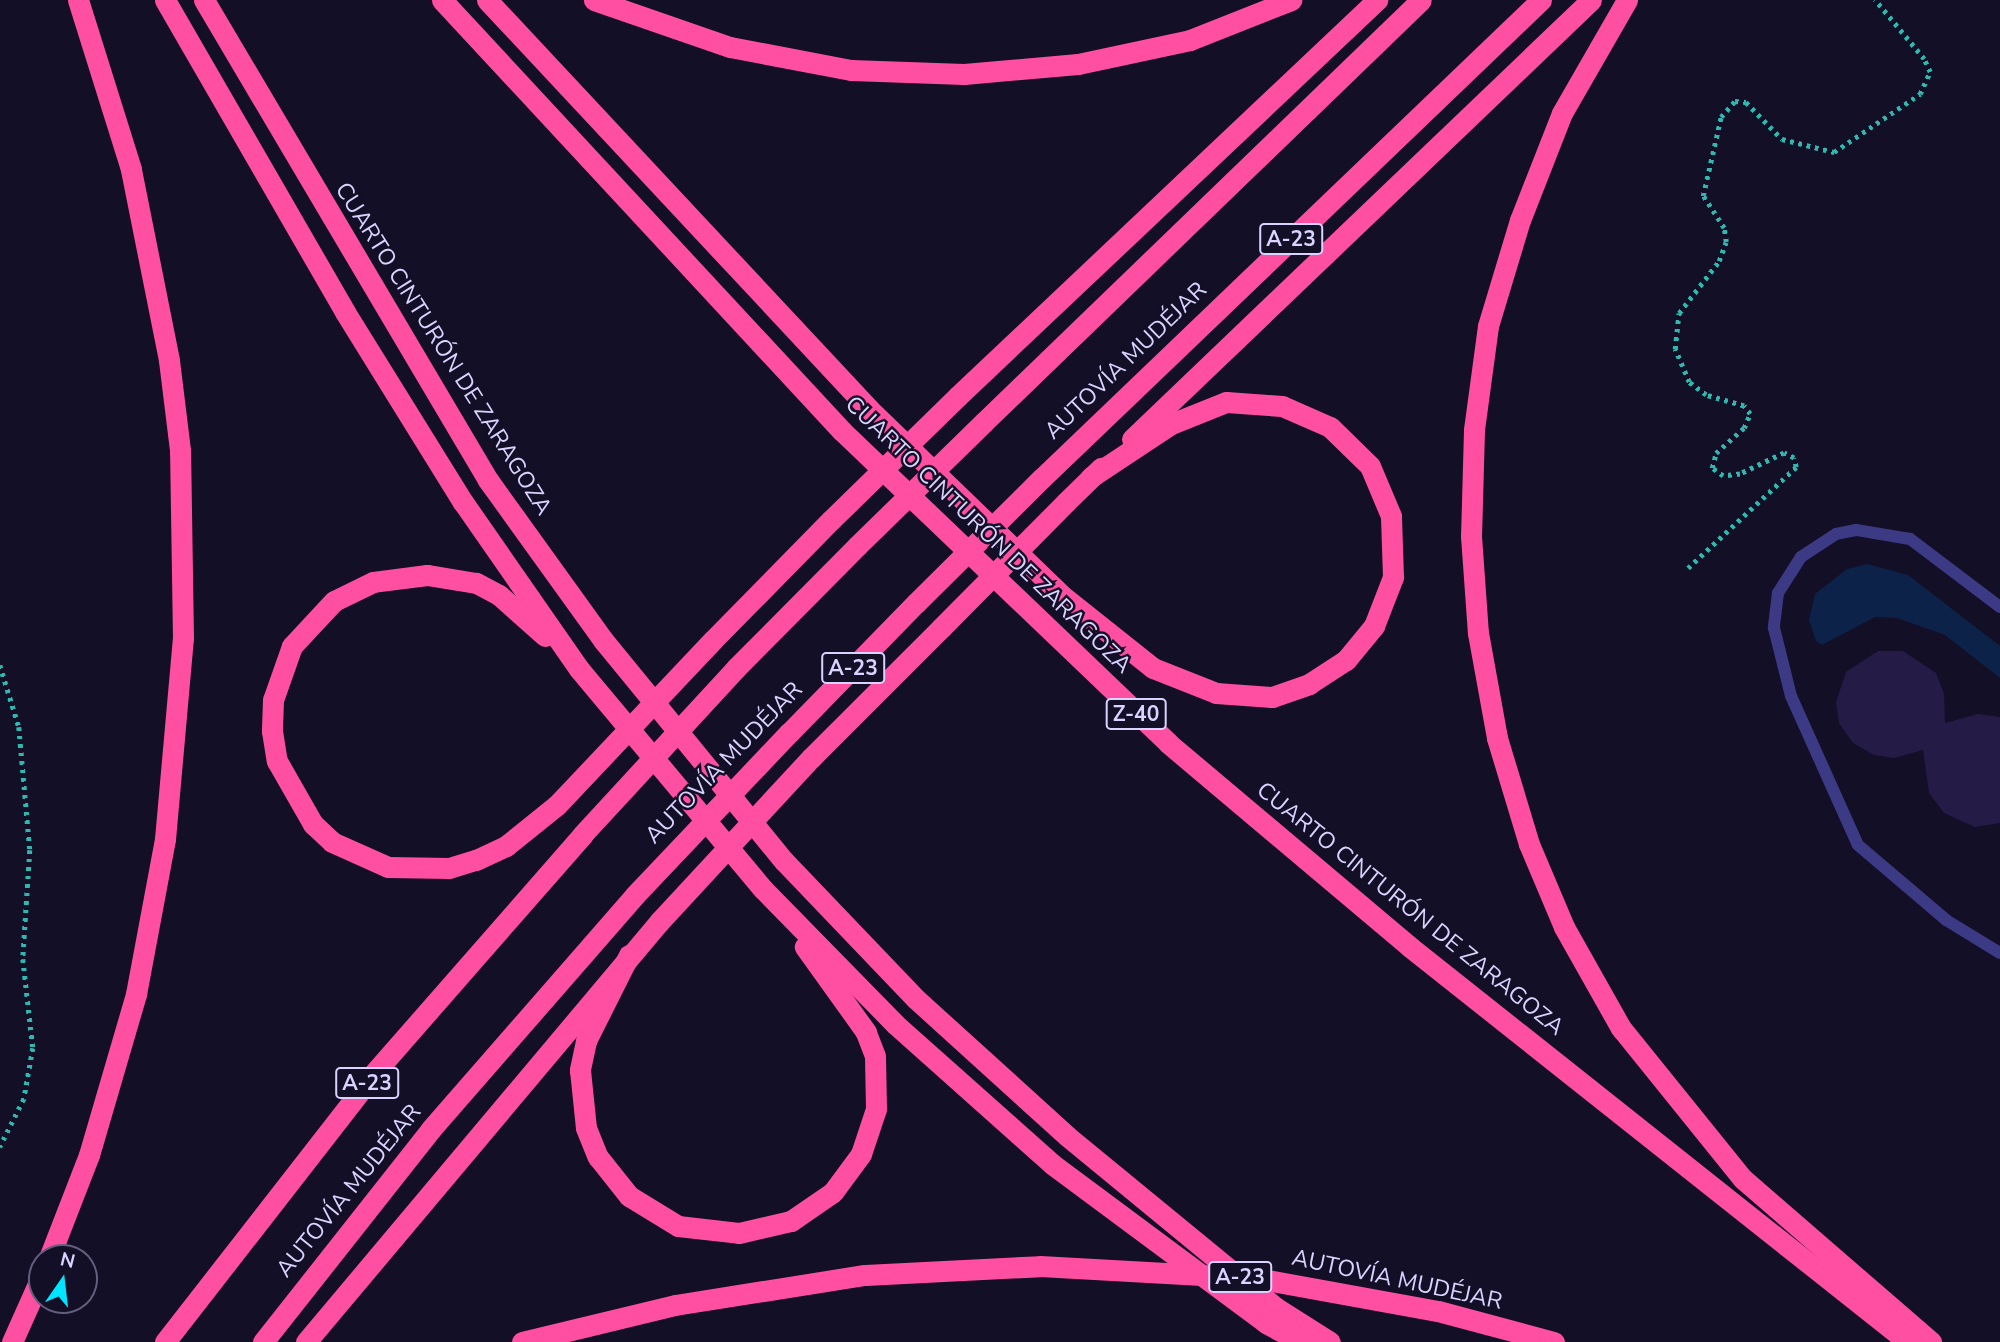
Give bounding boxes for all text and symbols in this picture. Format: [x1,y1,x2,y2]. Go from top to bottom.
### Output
street label: CUARTO CINTURÓN DE ZARAGOZA [329,178,557,520]
road number: A-23 [1258,222,1324,256]
street label: AUTOVÍA MUDÉJAR [1039,277,1213,445]
street label: CUARTO CINTURÓN DE ZARAGOZA [839,391,1137,679]
road number: A-23 [820,650,886,686]
street label: AUTOVÍA MUDÉJAR [640,676,808,850]
road number: Z-40 [1104,696,1168,732]
street label: CUARTO CINTURÓN DE ZARAGOZA [1251,776,1569,1042]
road number: A-23 [334,1066,400,1100]
street label: AUTOVÍA MUDÉJAR [271,1099,427,1283]
north arrow [28,1244,98,1314]
street label: AUTOVÍA MUDÉJAR [1289,1244,1505,1316]
text: N [58,1246,78,1275]
road number: A-23 [1207,1260,1273,1294]

